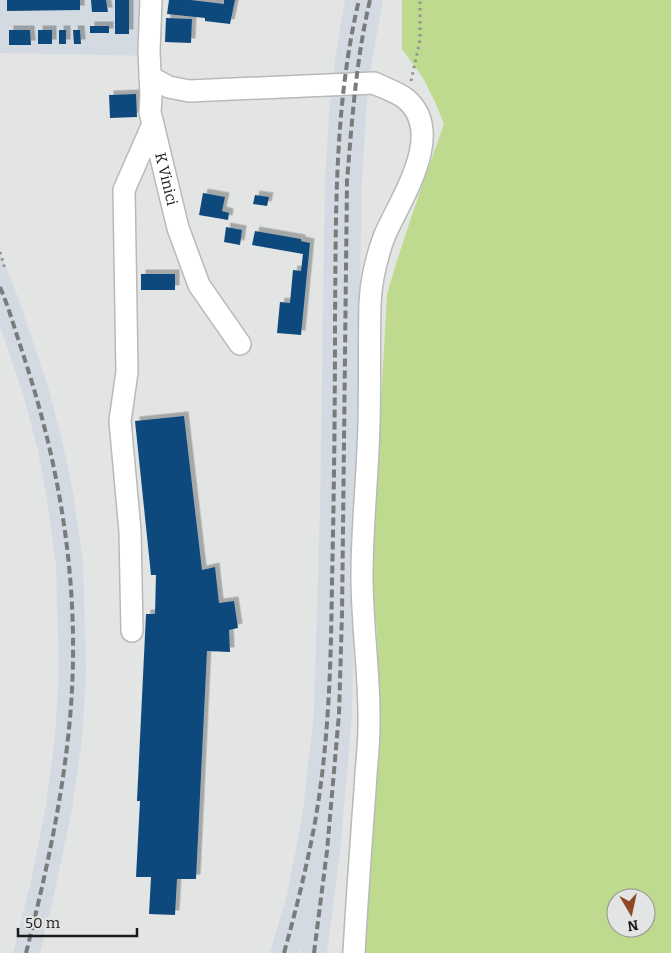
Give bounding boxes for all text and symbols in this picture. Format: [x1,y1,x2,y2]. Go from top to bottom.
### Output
street label: K Vinici [151,151,181,208]
north arrow [606,888,656,938]
scale bar [18,906,136,938]
text: 50 m [25,914,61,932]
text: N [626,916,640,935]

